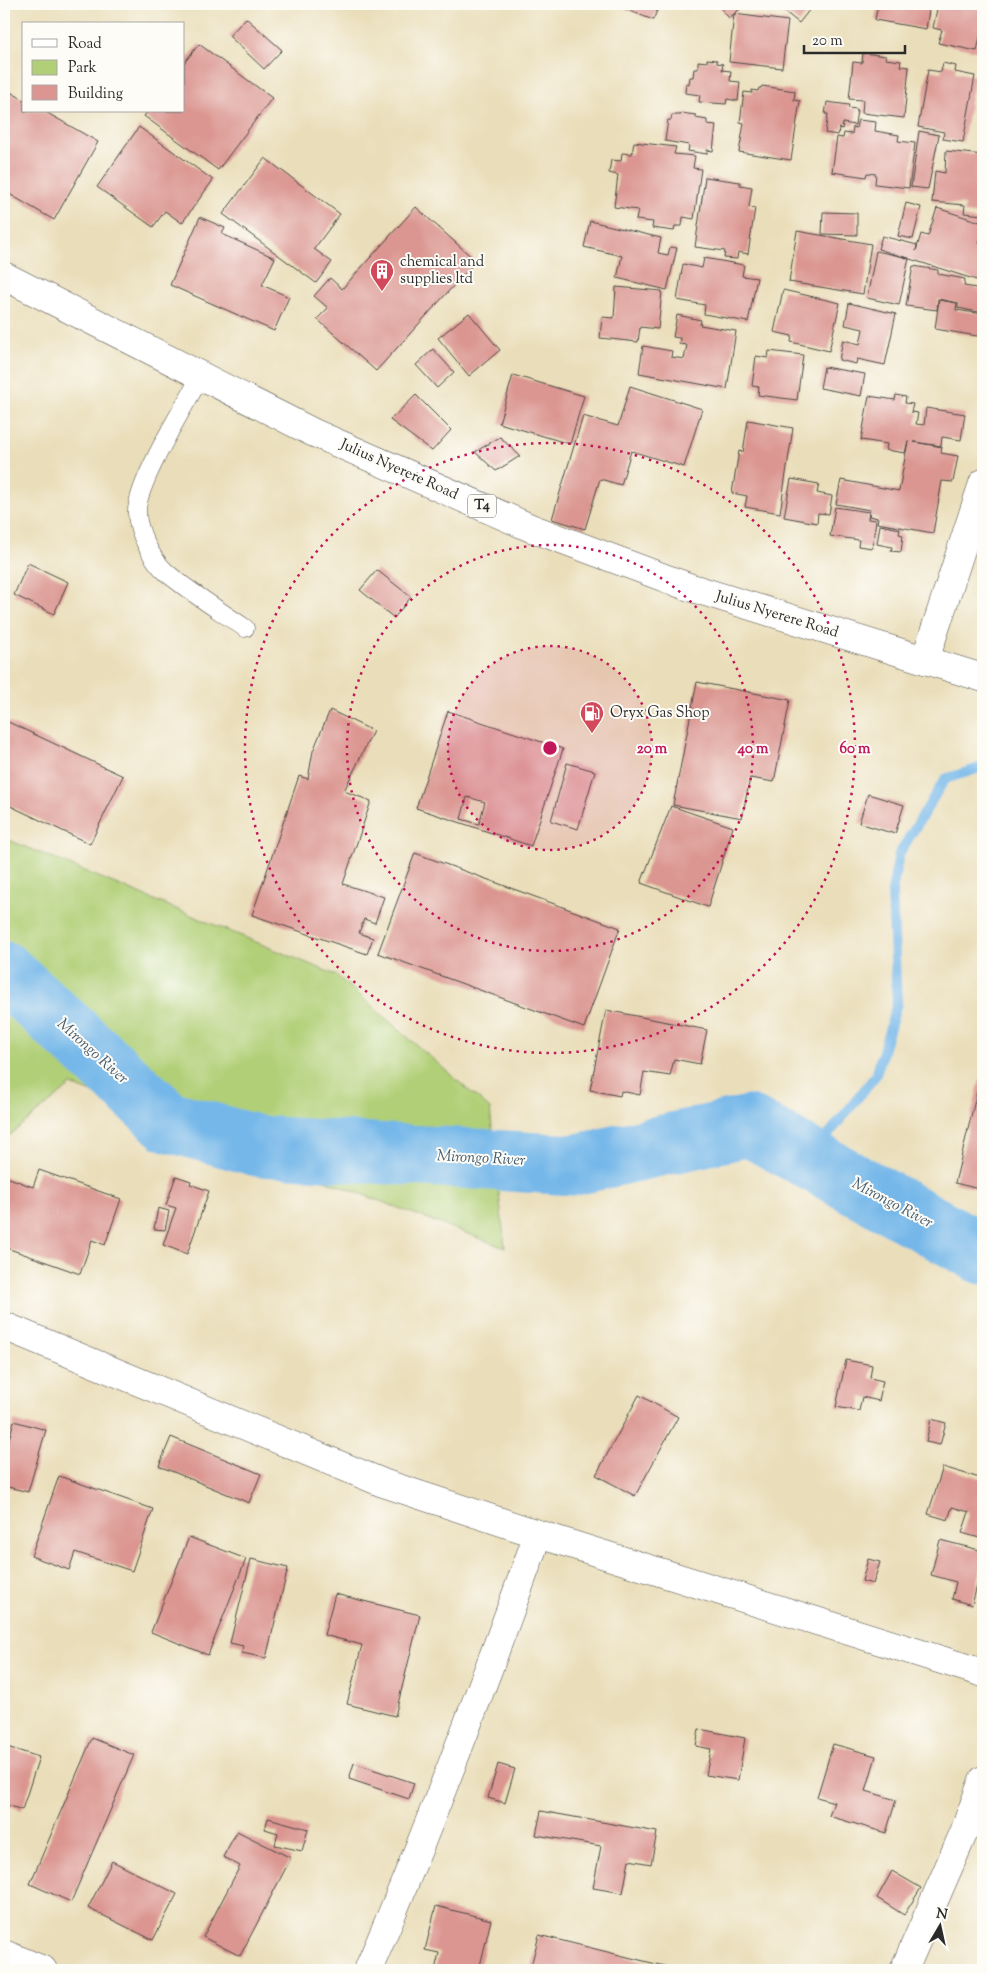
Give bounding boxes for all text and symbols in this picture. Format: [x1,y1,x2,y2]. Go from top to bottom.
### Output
legend [22,22,185,112]
scale bar [804,22,906,54]
text: 20 m [812,31,843,52]
text: Road [68,34,102,55]
text: Park [68,58,97,79]
text: Building [68,84,123,105]
place label: chemical and supplies ltd [400,252,485,290]
building icon: chemical and supplies ltd [369,258,395,292]
street label: Julius Nyerere Road [336,434,462,506]
road number: T4 [468,494,496,518]
street label: Julius Nyerere Road [712,586,841,644]
fuel station icon: Oryx Gas Shop [579,700,605,734]
place label: Oryx Gas Shop [610,703,709,724]
centre of rings [541,739,559,757]
text: 20 m [637,739,668,760]
text: 40 m [737,739,769,760]
text: 60 m [840,739,871,760]
water label: Mirongo River [51,1014,133,1091]
water label: Mirongo River [436,1145,526,1173]
water label: Mirongo River [847,1173,937,1235]
north arrow [914,1902,964,1952]
text: N [935,1904,949,1926]

